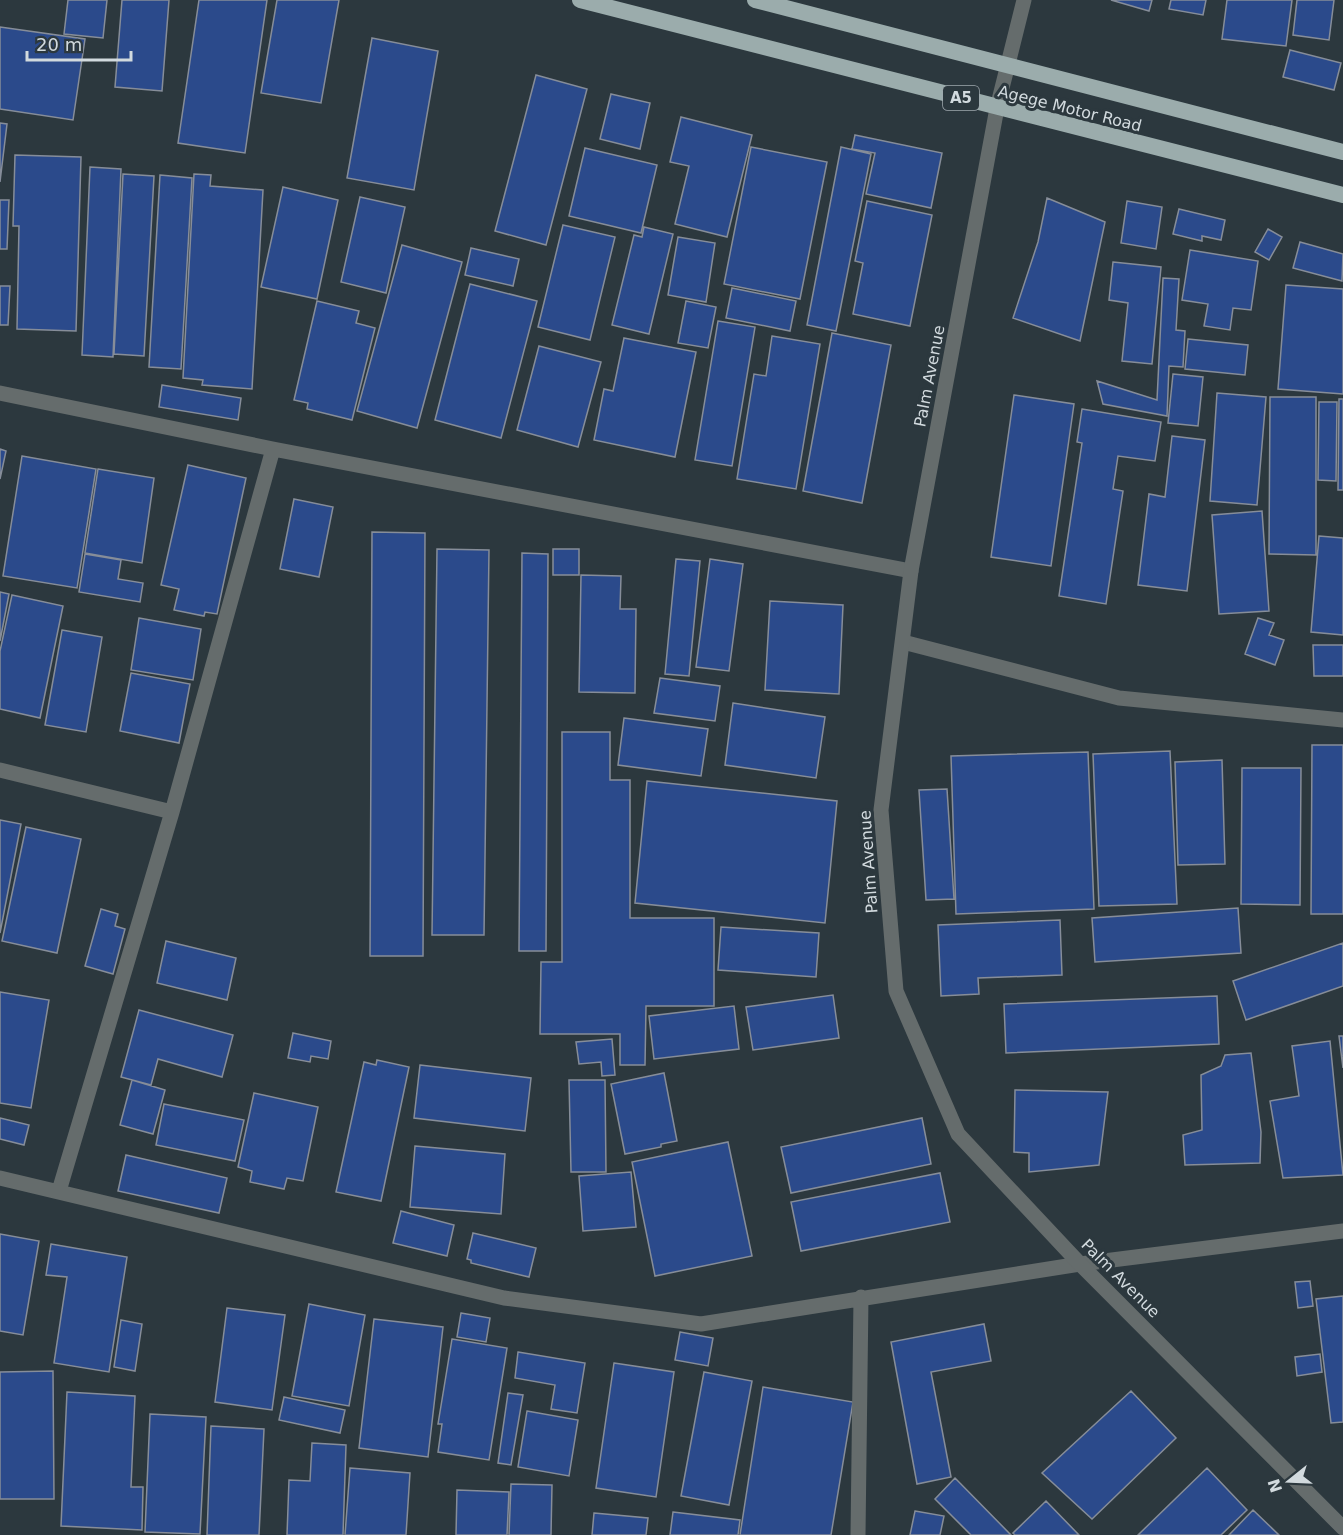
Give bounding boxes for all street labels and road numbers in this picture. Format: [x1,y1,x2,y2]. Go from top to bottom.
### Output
street label: Agege Motor Road [996,81,1144,136]
road number: A5 [943,86,979,110]
street label: Palm Avenue [910,324,949,429]
street label: Palm Avenue [855,810,882,914]
street label: Palm Avenue [1077,1235,1164,1322]

